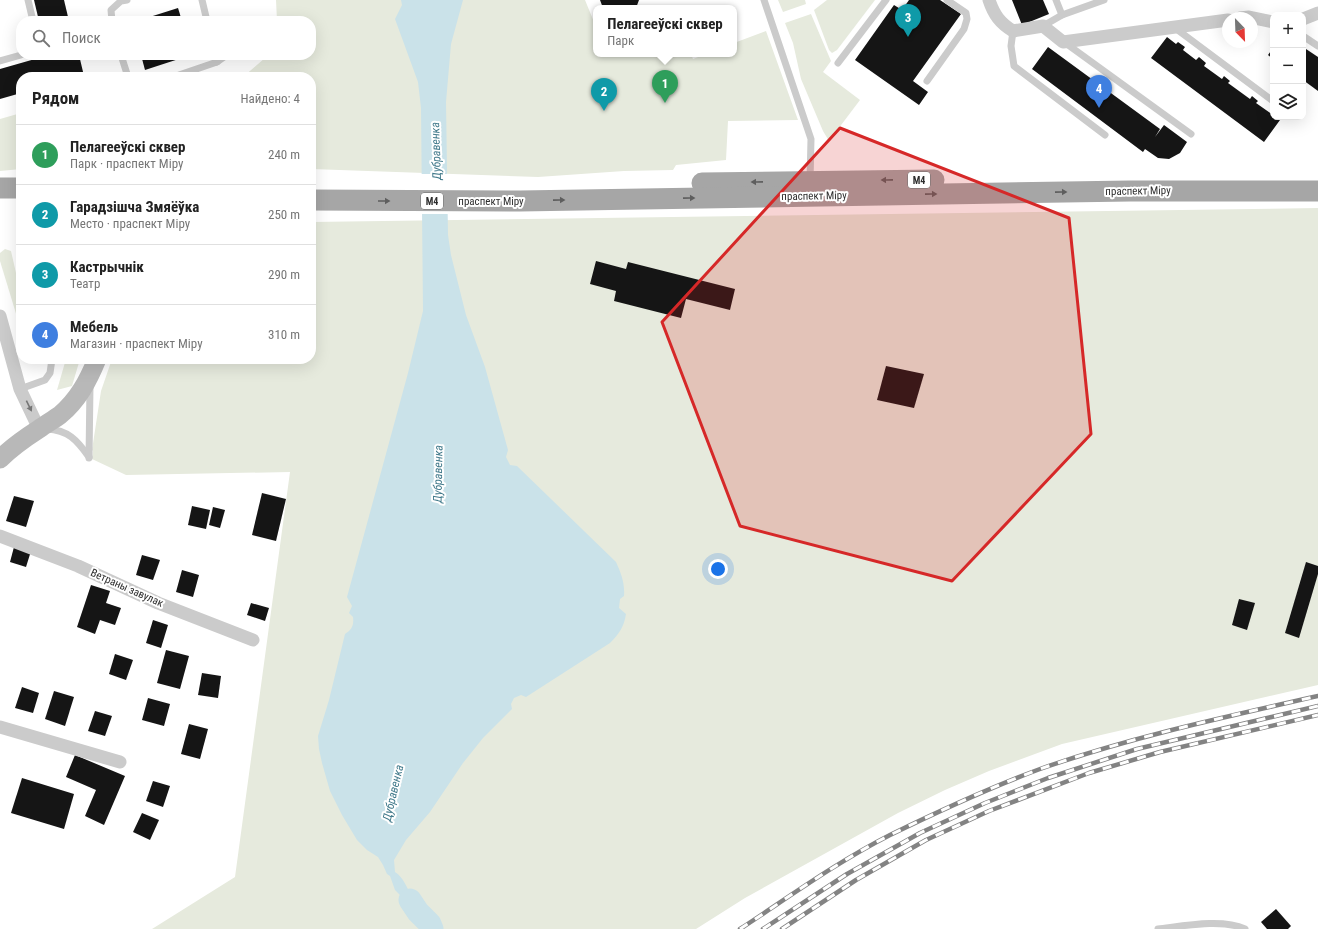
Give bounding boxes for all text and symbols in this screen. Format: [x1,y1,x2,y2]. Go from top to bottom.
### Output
pin: 3 [895,4,921,37]
popup [593,5,737,57]
north arrow [1222,12,1258,48]
map controls [1270,12,1306,120]
button: + [1270,12,1306,48]
text: Пелагееўскі сквер [607,15,723,33]
search box [16,16,316,60]
icon: search [30,27,52,49]
text: Поиск [62,29,101,47]
text: Парк [607,33,634,48]
button: − [1270,48,1306,84]
pin: 1 [652,70,678,103]
pin: 4 [1086,75,1112,108]
pin: 2 [591,78,617,111]
button: layers [1270,84,1306,120]
text: Рядом [32,88,79,108]
text: Найдено: 4 [240,91,300,106]
water label: Дубравенка [428,122,444,181]
text: Пелагееўскі сквер [70,138,185,156]
text: 1 [42,147,48,162]
text: 240 m [268,147,300,162]
text: Парк · праспект Міру [70,156,183,171]
road number: М4 [908,172,930,188]
one-way arrow [880,177,893,183]
one-way arrow [750,179,763,185]
street label: праспект Міру [1105,184,1171,198]
street label: праспект Міру [781,189,847,203]
one-way arrow [1055,189,1068,195]
one-way arrow [925,191,937,198]
road number: М4 [421,193,443,209]
street label: праспект Міру [458,195,524,208]
one-way arrow [683,195,696,201]
one-way arrow [553,197,566,203]
text: Гарадзішча Змяёўка [70,198,199,216]
one-way arrow [378,198,391,204]
text: 2 [42,207,48,222]
text: 250 m [268,207,300,222]
text: Место · праспект Міру [70,216,190,231]
text: Кастрычнік [70,258,144,276]
text: 3 [42,267,48,282]
text: 290 m [268,267,300,282]
text: Театр [70,276,100,291]
text: Мебель [70,318,118,336]
text: 4 [42,327,48,342]
text: 310 m [268,327,300,342]
text: Магазин · праспект Міру [70,336,203,351]
one-way arrow [26,400,32,412]
water label: Дубравенка [430,445,446,504]
your location [708,559,728,579]
street label: Ветраны завулак [89,566,166,610]
water label: Дубравенка [379,763,406,824]

